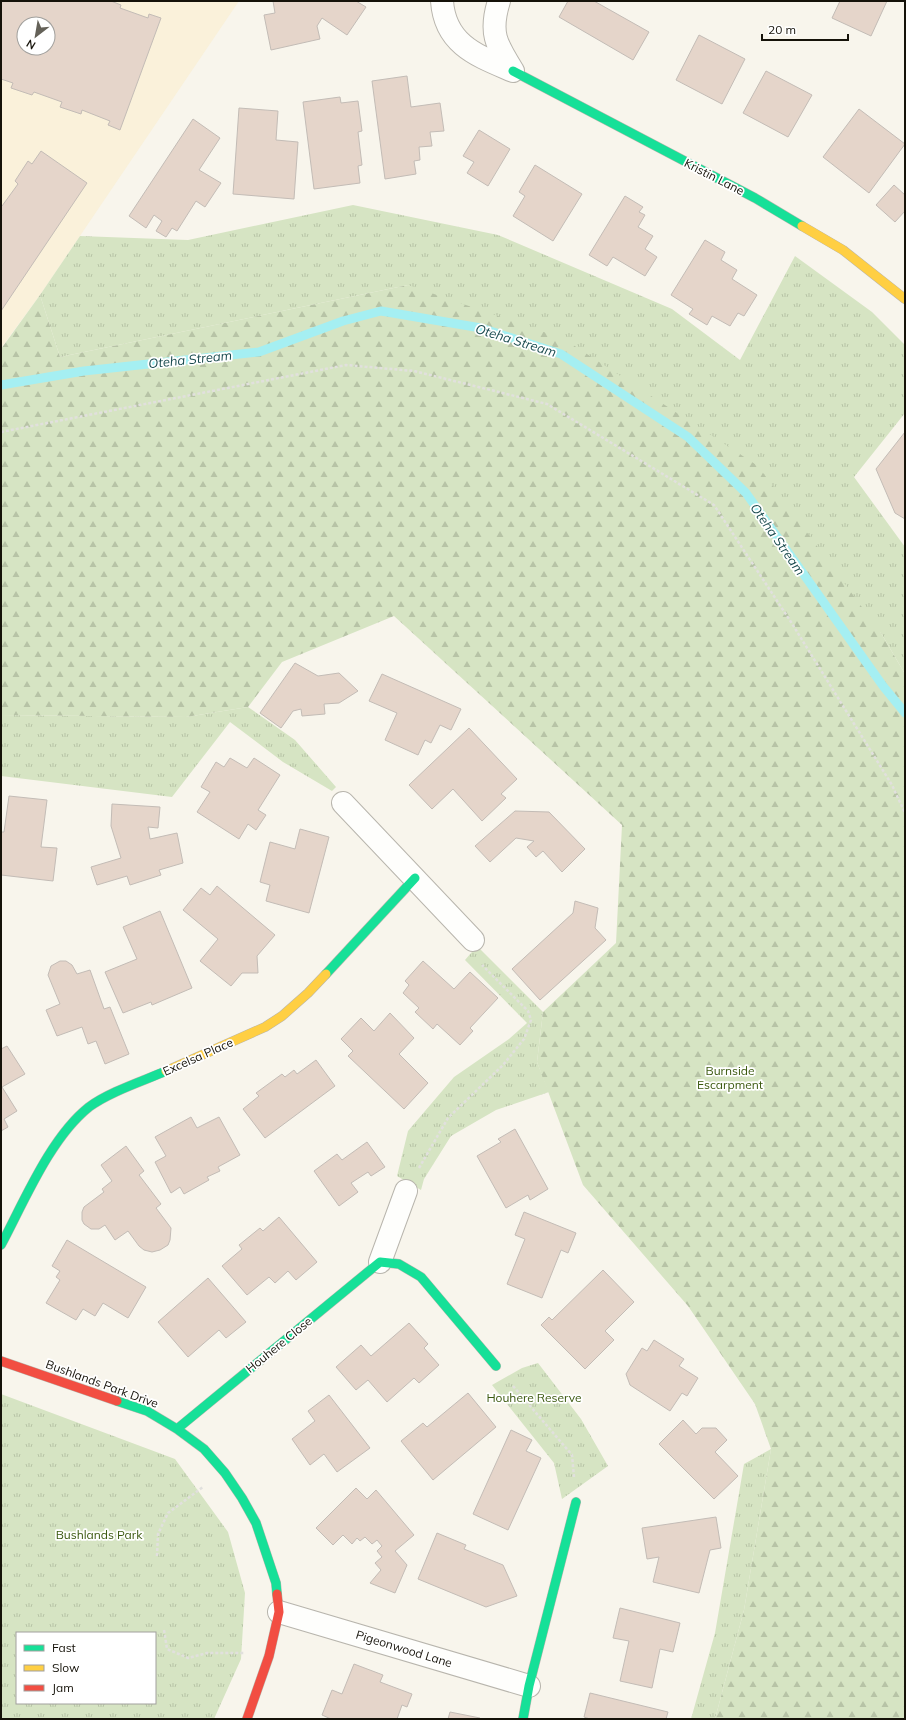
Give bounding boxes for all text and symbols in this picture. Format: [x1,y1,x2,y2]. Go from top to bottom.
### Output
north arrow [16,16,56,56]
scale bar [762,16,848,42]
text: 20 m [768,22,796,37]
text: N [24,36,38,53]
street label: Kristin Lane [682,155,747,198]
water label: Oteha Stream [474,320,558,360]
water label: Oteha Stream [147,347,233,371]
water label: Oteha Stream [747,500,809,578]
street label: Excelsa Place [160,1034,235,1079]
park label: Burnside Escarpment [697,1063,763,1092]
street label: Houhere Close [243,1313,315,1376]
street label: Bushlands Park Drive [44,1356,161,1411]
park label: Houhere Reserve [486,1390,582,1405]
park label: Bushlands Park [56,1527,143,1542]
street label: Pigeonwood Lane [354,1627,454,1670]
legend [16,1632,156,1704]
text: Fast [52,1640,76,1655]
text: Slow [52,1660,80,1675]
text: Jam [52,1680,74,1695]

